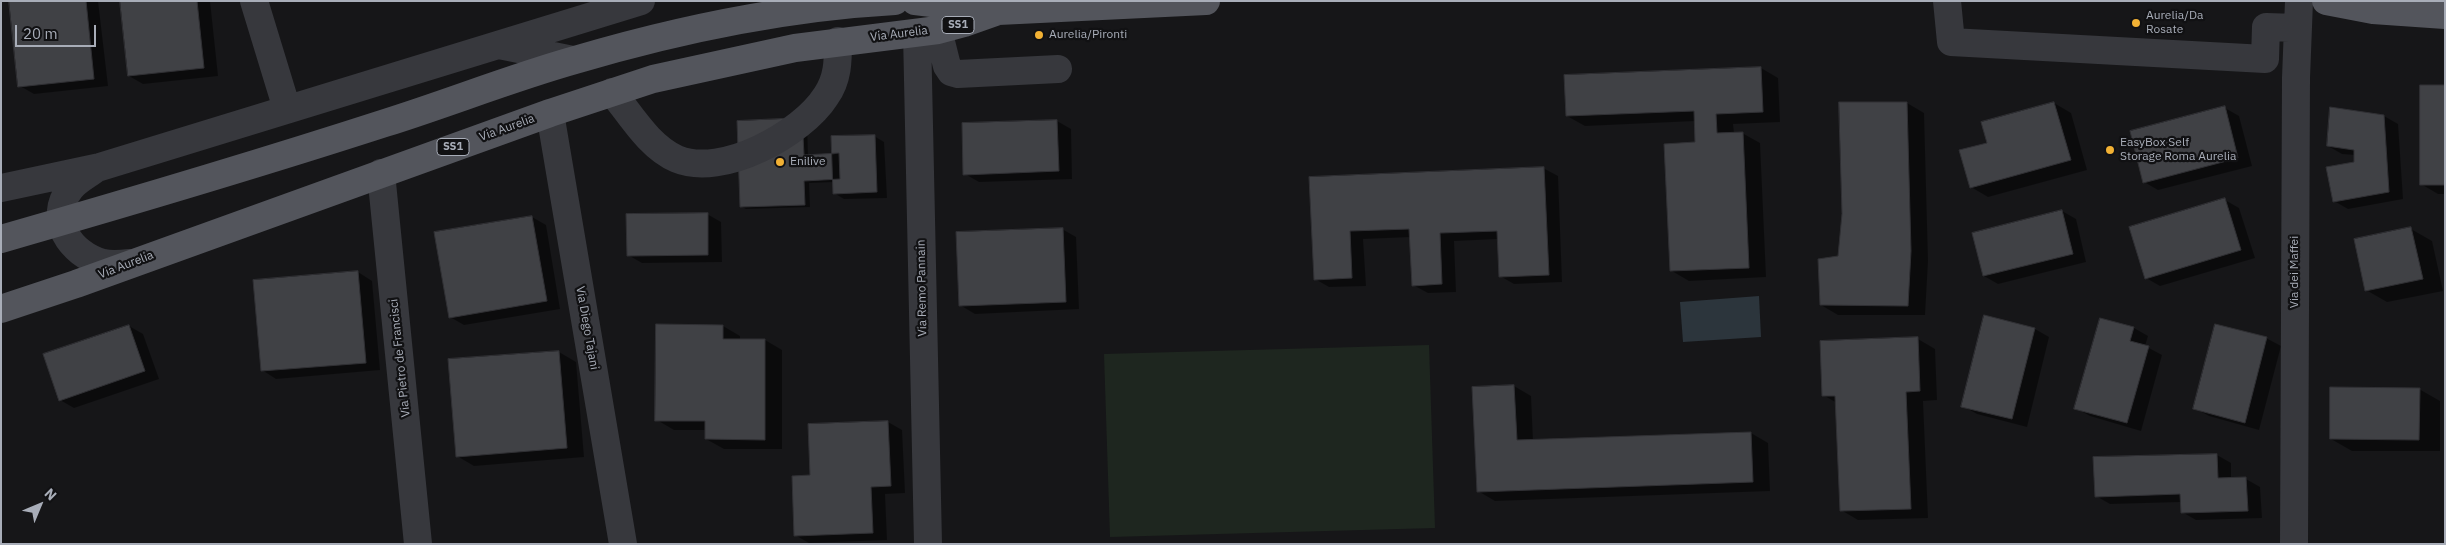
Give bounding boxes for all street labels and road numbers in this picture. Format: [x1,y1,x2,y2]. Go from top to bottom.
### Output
road number: SS1 [942,16,974,34]
street label: Via Aurelia [870,23,928,45]
street label: Via Aurelia [477,111,537,145]
road number: SS1 [437,138,469,156]
street label: Via dei Maffei [2288,236,2302,308]
street label: Via Remo Pannain [914,239,930,337]
street label: Via Aurelia [97,248,155,282]
street label: Via Diego Tajani [573,285,601,371]
street label: Via Pietro de Francisci [387,298,413,418]

